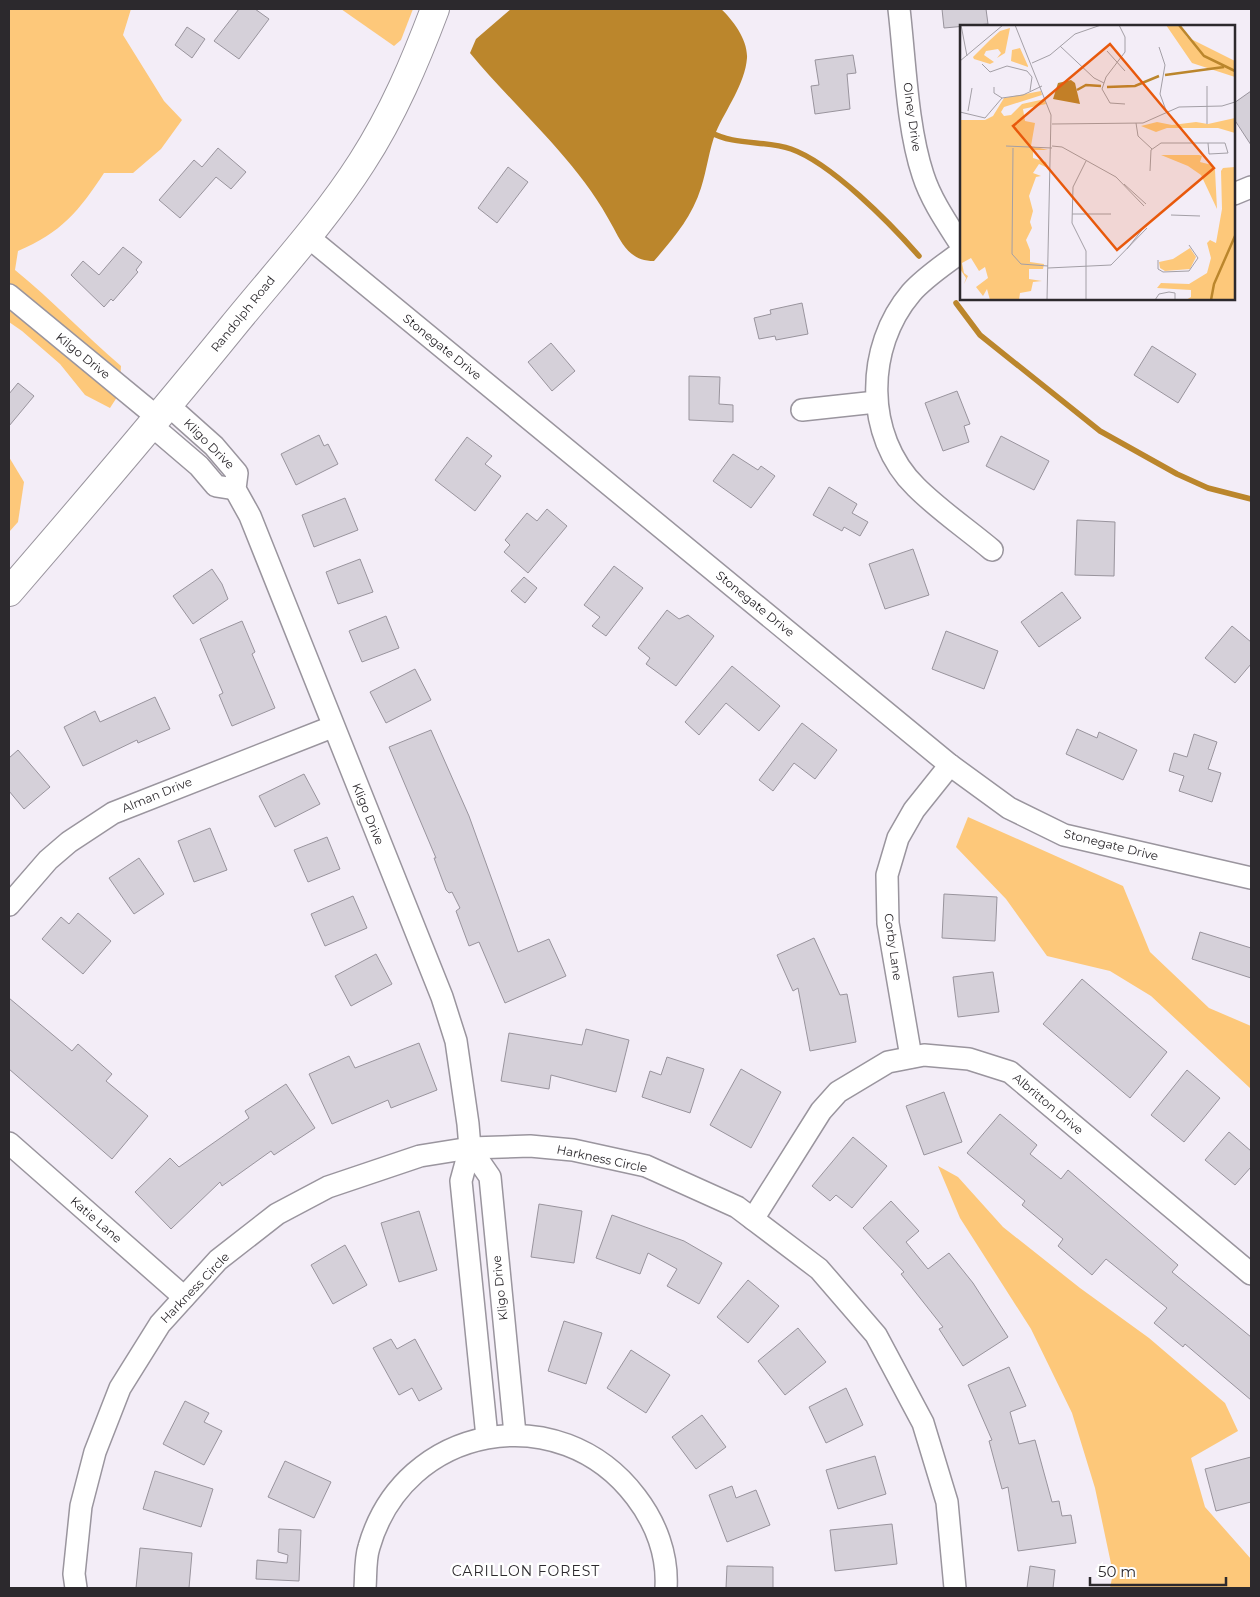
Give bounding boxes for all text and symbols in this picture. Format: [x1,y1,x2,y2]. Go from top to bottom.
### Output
inset map [960,25,1235,300]
street label: Olney Drive [900,81,925,152]
street label: Randolph Road [207,273,278,355]
street label: Stonegate Drive [400,310,485,383]
street label: Kilgo Drive [53,329,113,382]
street label: Kligo Drive [181,415,238,472]
street label: Stonegate Drive [713,567,798,640]
street label: Alman Drive [120,774,194,815]
street label: Kligo Drive [349,781,388,847]
street label: Stonegate Drive [1062,826,1160,863]
street label: Corby Lane [881,912,906,981]
street label: Albritton Drive [1010,1070,1087,1137]
street label: Harkness Circle [555,1142,649,1175]
street label: Katie Lane [67,1193,125,1246]
street label: Harkness Circle [157,1249,232,1326]
street label: Kligo Drive [489,1255,510,1321]
scale bar [1090,1554,1226,1586]
district label: CARILLON FOREST [452,1562,600,1580]
text: 50 m [1098,1562,1136,1581]

